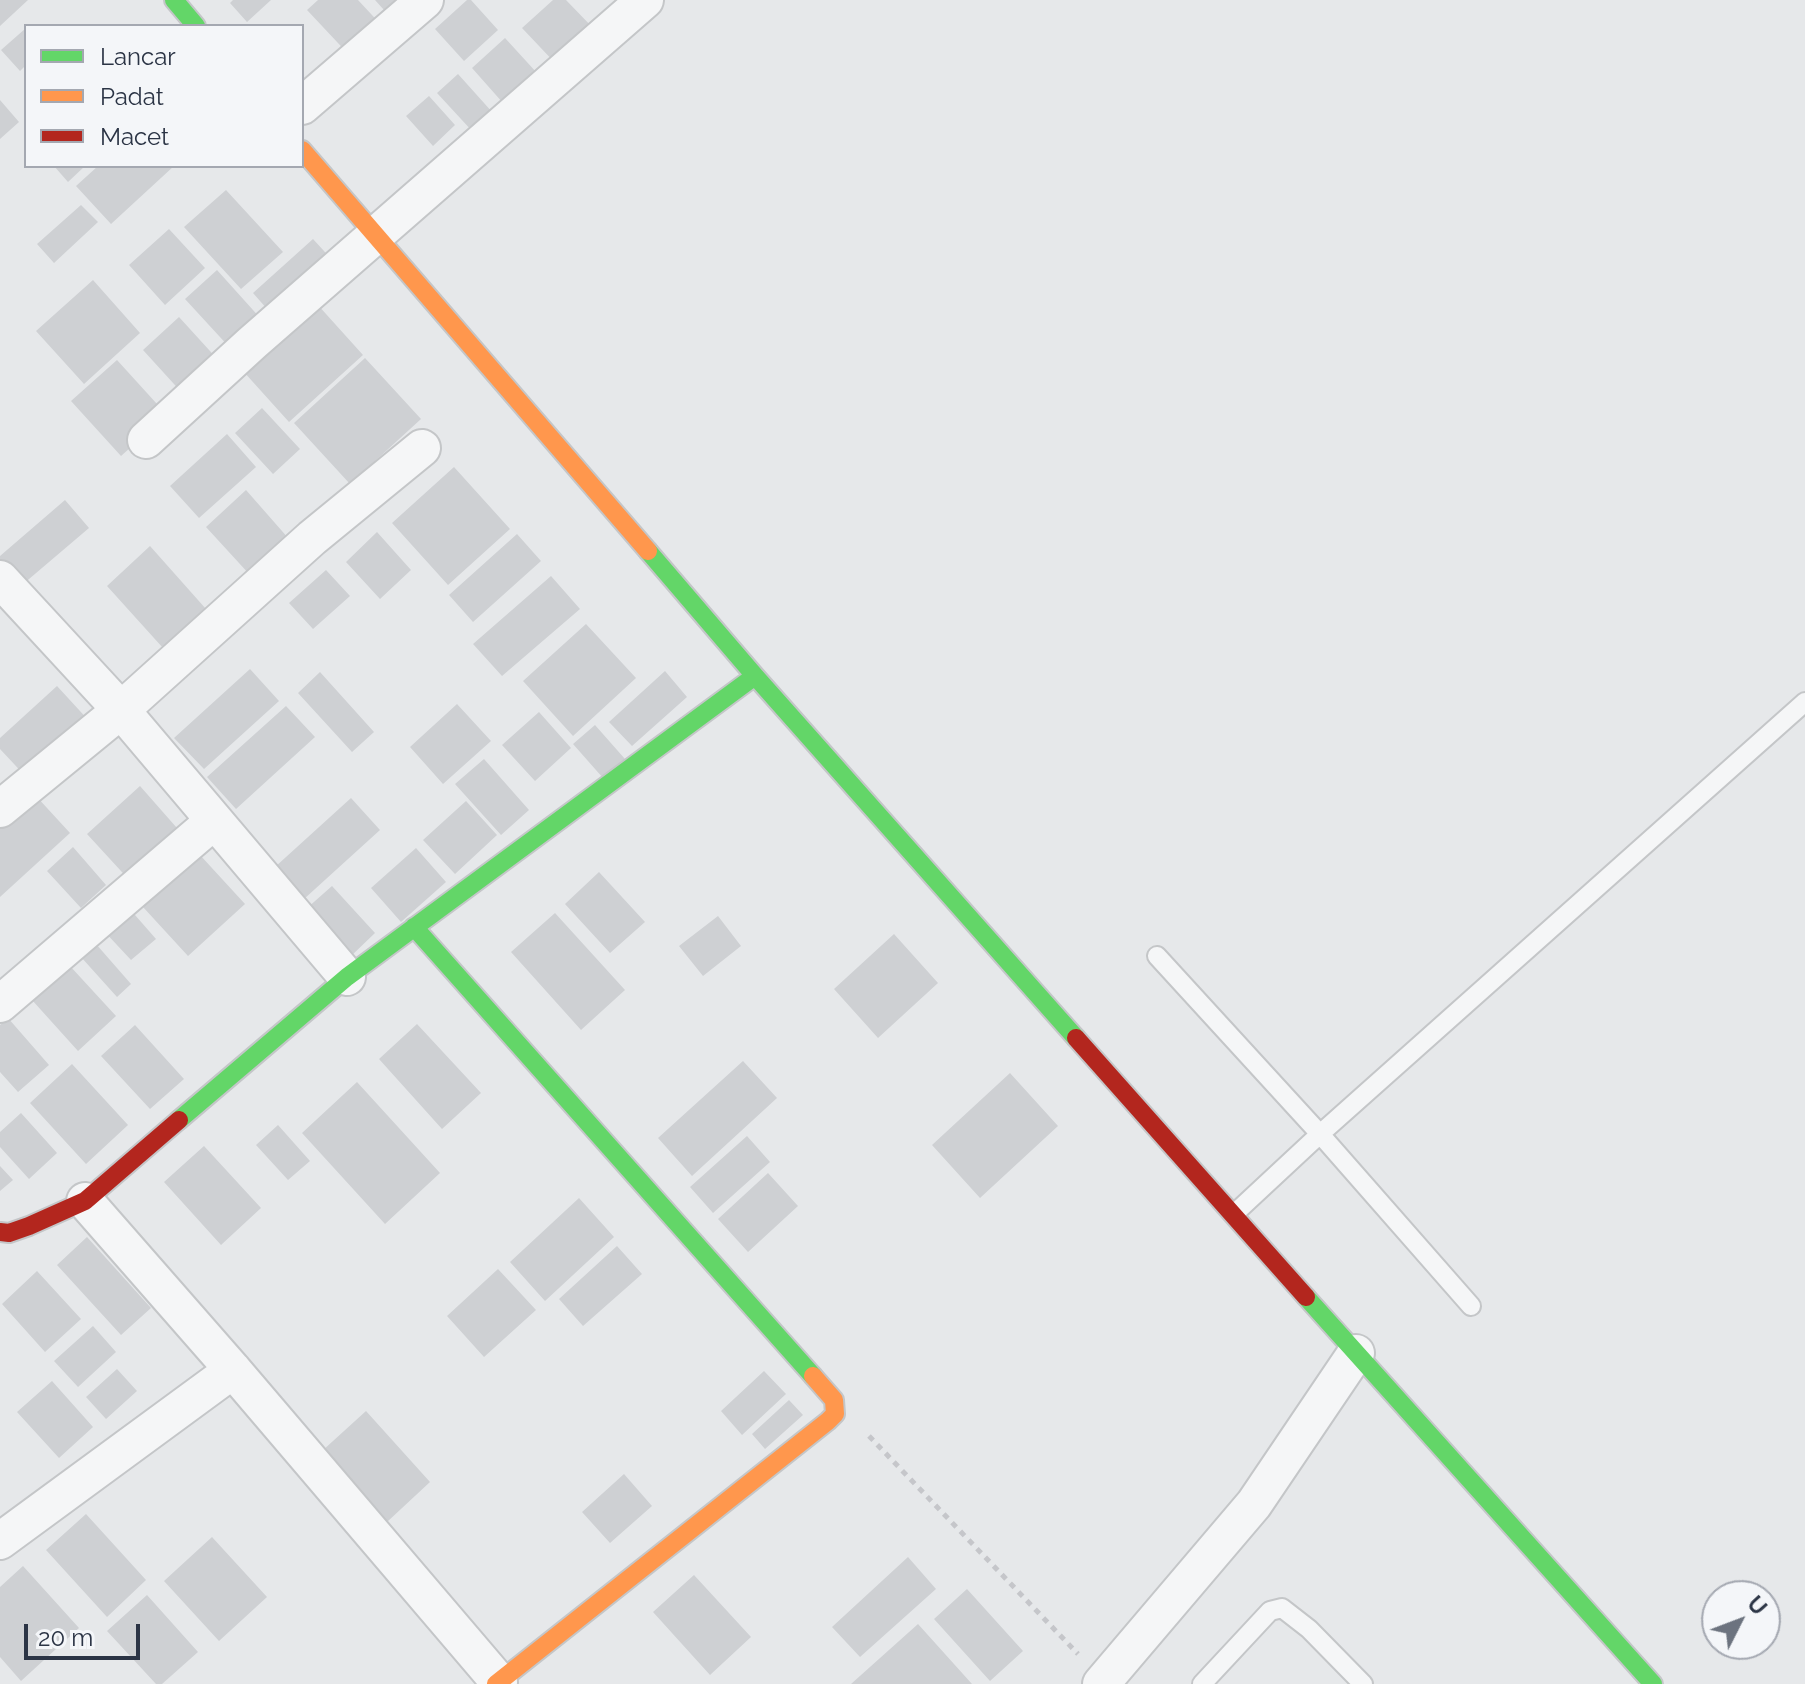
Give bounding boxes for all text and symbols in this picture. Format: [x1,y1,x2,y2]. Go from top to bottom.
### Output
legend [24,24,304,168]
text: Lancar [100,42,176,71]
text: Padat [100,82,164,111]
text: Macet [100,122,169,151]
north arrow [1701,1580,1781,1660]
text: U [1742,1590,1773,1620]
scale bar [28,1608,144,1658]
text: 20 m [38,1623,93,1652]

